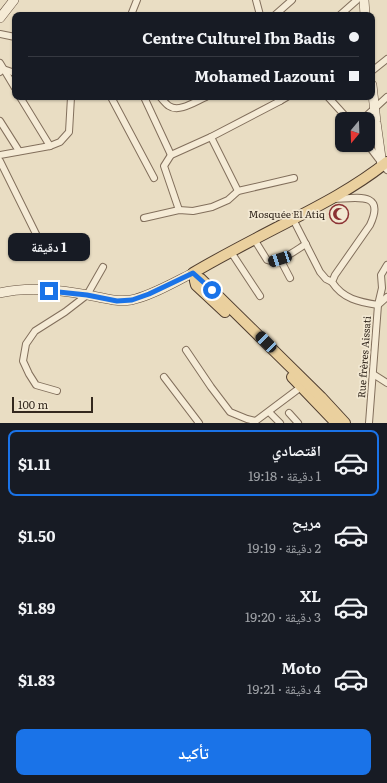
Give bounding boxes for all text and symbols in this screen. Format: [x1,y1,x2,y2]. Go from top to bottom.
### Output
text: Centre Culturel Ibn Badis [142,26,335,49]
text: Mohamed Lazouni [194,64,335,87]
north arrow [335,112,375,152]
map controls [335,112,375,152]
mosque icon: Mosquée El Atiq [328,203,350,225]
place label: Mosquée El Atiq [248,206,325,221]
callout: 1 دقيقة [8,233,90,261]
text: 1 دقيقة [31,237,67,256]
car [267,250,293,268]
route start [203,281,221,299]
route end [40,282,58,300]
street label: Rue frères Aissati [353,315,374,399]
car [253,329,279,355]
scale bar [12,395,93,414]
text: 100 m [18,396,48,412]
text: اقتصادي [272,438,321,461]
icon: car [333,445,369,481]
text: $1.11 [18,452,51,475]
text: 1 دقيقة · 19:18 [248,466,321,485]
text: مريح [292,510,321,533]
icon: car [333,517,369,553]
text: $1.50 [18,524,55,547]
text: 2 دقيقة · 19:19 [247,538,321,557]
text: XL [300,584,321,607]
icon: car [333,589,369,625]
text: $1.89 [18,596,55,619]
text: 3 دقيقة · 19:20 [245,607,321,626]
text: Moto [281,656,321,679]
icon: car [333,661,369,697]
text: $1.83 [18,668,55,691]
text: 4 دقيقة · 19:21 [247,679,321,698]
button: تأكيد [16,729,371,775]

